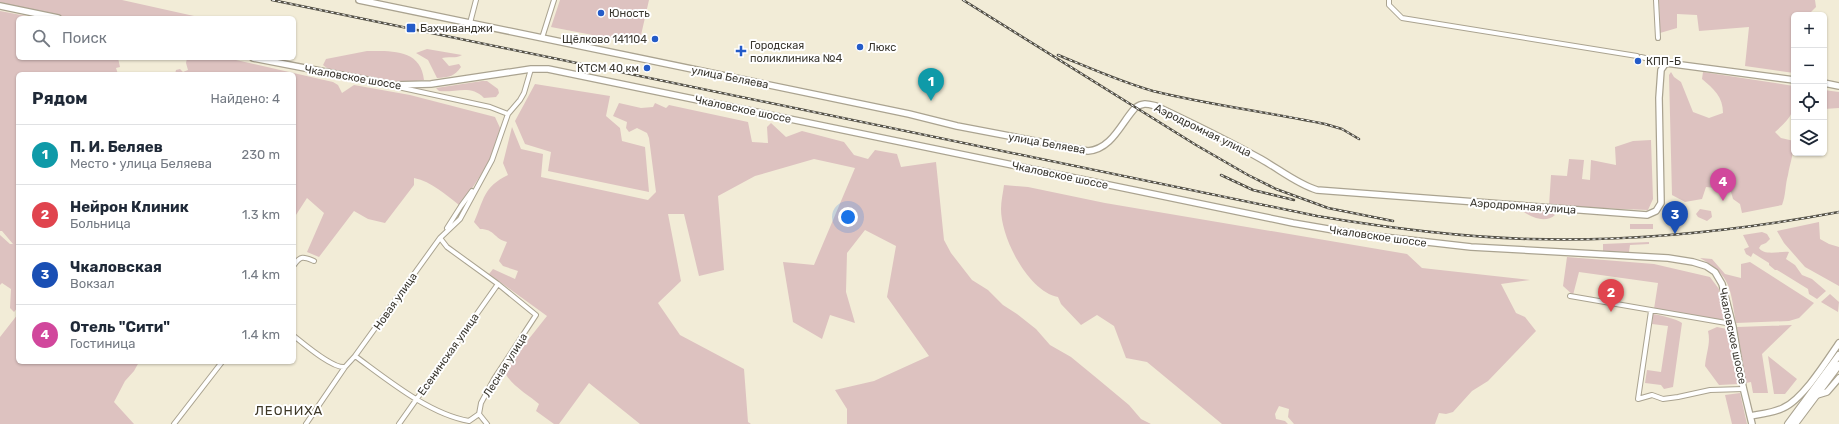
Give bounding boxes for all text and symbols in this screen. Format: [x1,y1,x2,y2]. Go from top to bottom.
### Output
place label: Юность [609,7,650,20]
marker: Юность [596,8,606,18]
map controls [1791,12,1827,156]
button: + [1791,12,1827,48]
search box [16,16,296,60]
marker: Бахчиванджи [405,22,417,34]
place label: Бахчиванджи [420,22,493,35]
icon: search [30,27,52,49]
text: Поиск [62,29,107,47]
place label: Щёлково 141104 [562,33,647,46]
marker: Щёлково 141104 [650,34,660,44]
place label: Городская поликлиника №4 [750,39,843,65]
place label: Люкс [868,41,896,54]
marker: Люкс [855,42,865,52]
marker: Городская поликлиника №4 [735,45,747,57]
button: − [1791,48,1827,84]
place label: КПП-Б [1646,55,1681,68]
marker: КПП-Б [1633,56,1643,66]
place label: КТСМ 40 км [577,62,639,75]
street label: Чкаловское шоссе [303,63,402,92]
marker: КТСМ 40 км [642,63,652,73]
street label: улица Беляева [690,64,770,91]
pin: 1 [918,68,944,101]
button: locate [1791,84,1827,120]
text: Рядом [32,88,88,108]
text: Найдено: 4 [211,91,280,106]
street label: Чкаловское шоссе [694,93,792,126]
street label: Аэродромная улица [1152,101,1253,160]
button: layers [1791,120,1827,156]
street label: улица Беляева [1007,130,1087,157]
text: П. И. Беляев [70,138,163,156]
text: 1 [42,147,48,162]
text: 230 m [242,147,280,162]
text: Место · улица Беляева [70,156,212,171]
street label: Чкаловское шоссе [1011,159,1109,192]
pin: 4 [1710,168,1736,201]
street label: Аэродромная улица [1469,196,1576,217]
text: Нейрон Клиник [70,198,189,216]
pin: 3 [1662,201,1688,234]
text: 2 [41,207,49,222]
text: 1.3 km [242,207,280,222]
your location [838,207,858,227]
text: Больница [70,216,131,231]
street label: Чкаловское шоссе [1328,223,1427,250]
text: Чкаловская [70,258,162,276]
text: 3 [41,267,49,282]
text: 1.4 km [242,267,280,282]
street label: Новая улица [371,270,420,332]
text: Вокзал [70,276,115,291]
pin: 2 [1598,279,1624,312]
street label: Чкаловское шоссе [1716,287,1749,385]
street label: Есенинская улица [415,311,482,398]
text: Отель "Сити" [70,318,170,336]
text: 4 [41,327,49,342]
text: 1.4 km [242,327,280,342]
street label: Лесная улица [481,331,530,400]
text: Гостиница [70,336,135,351]
district label: ЛЕОНИХА [255,403,323,418]

